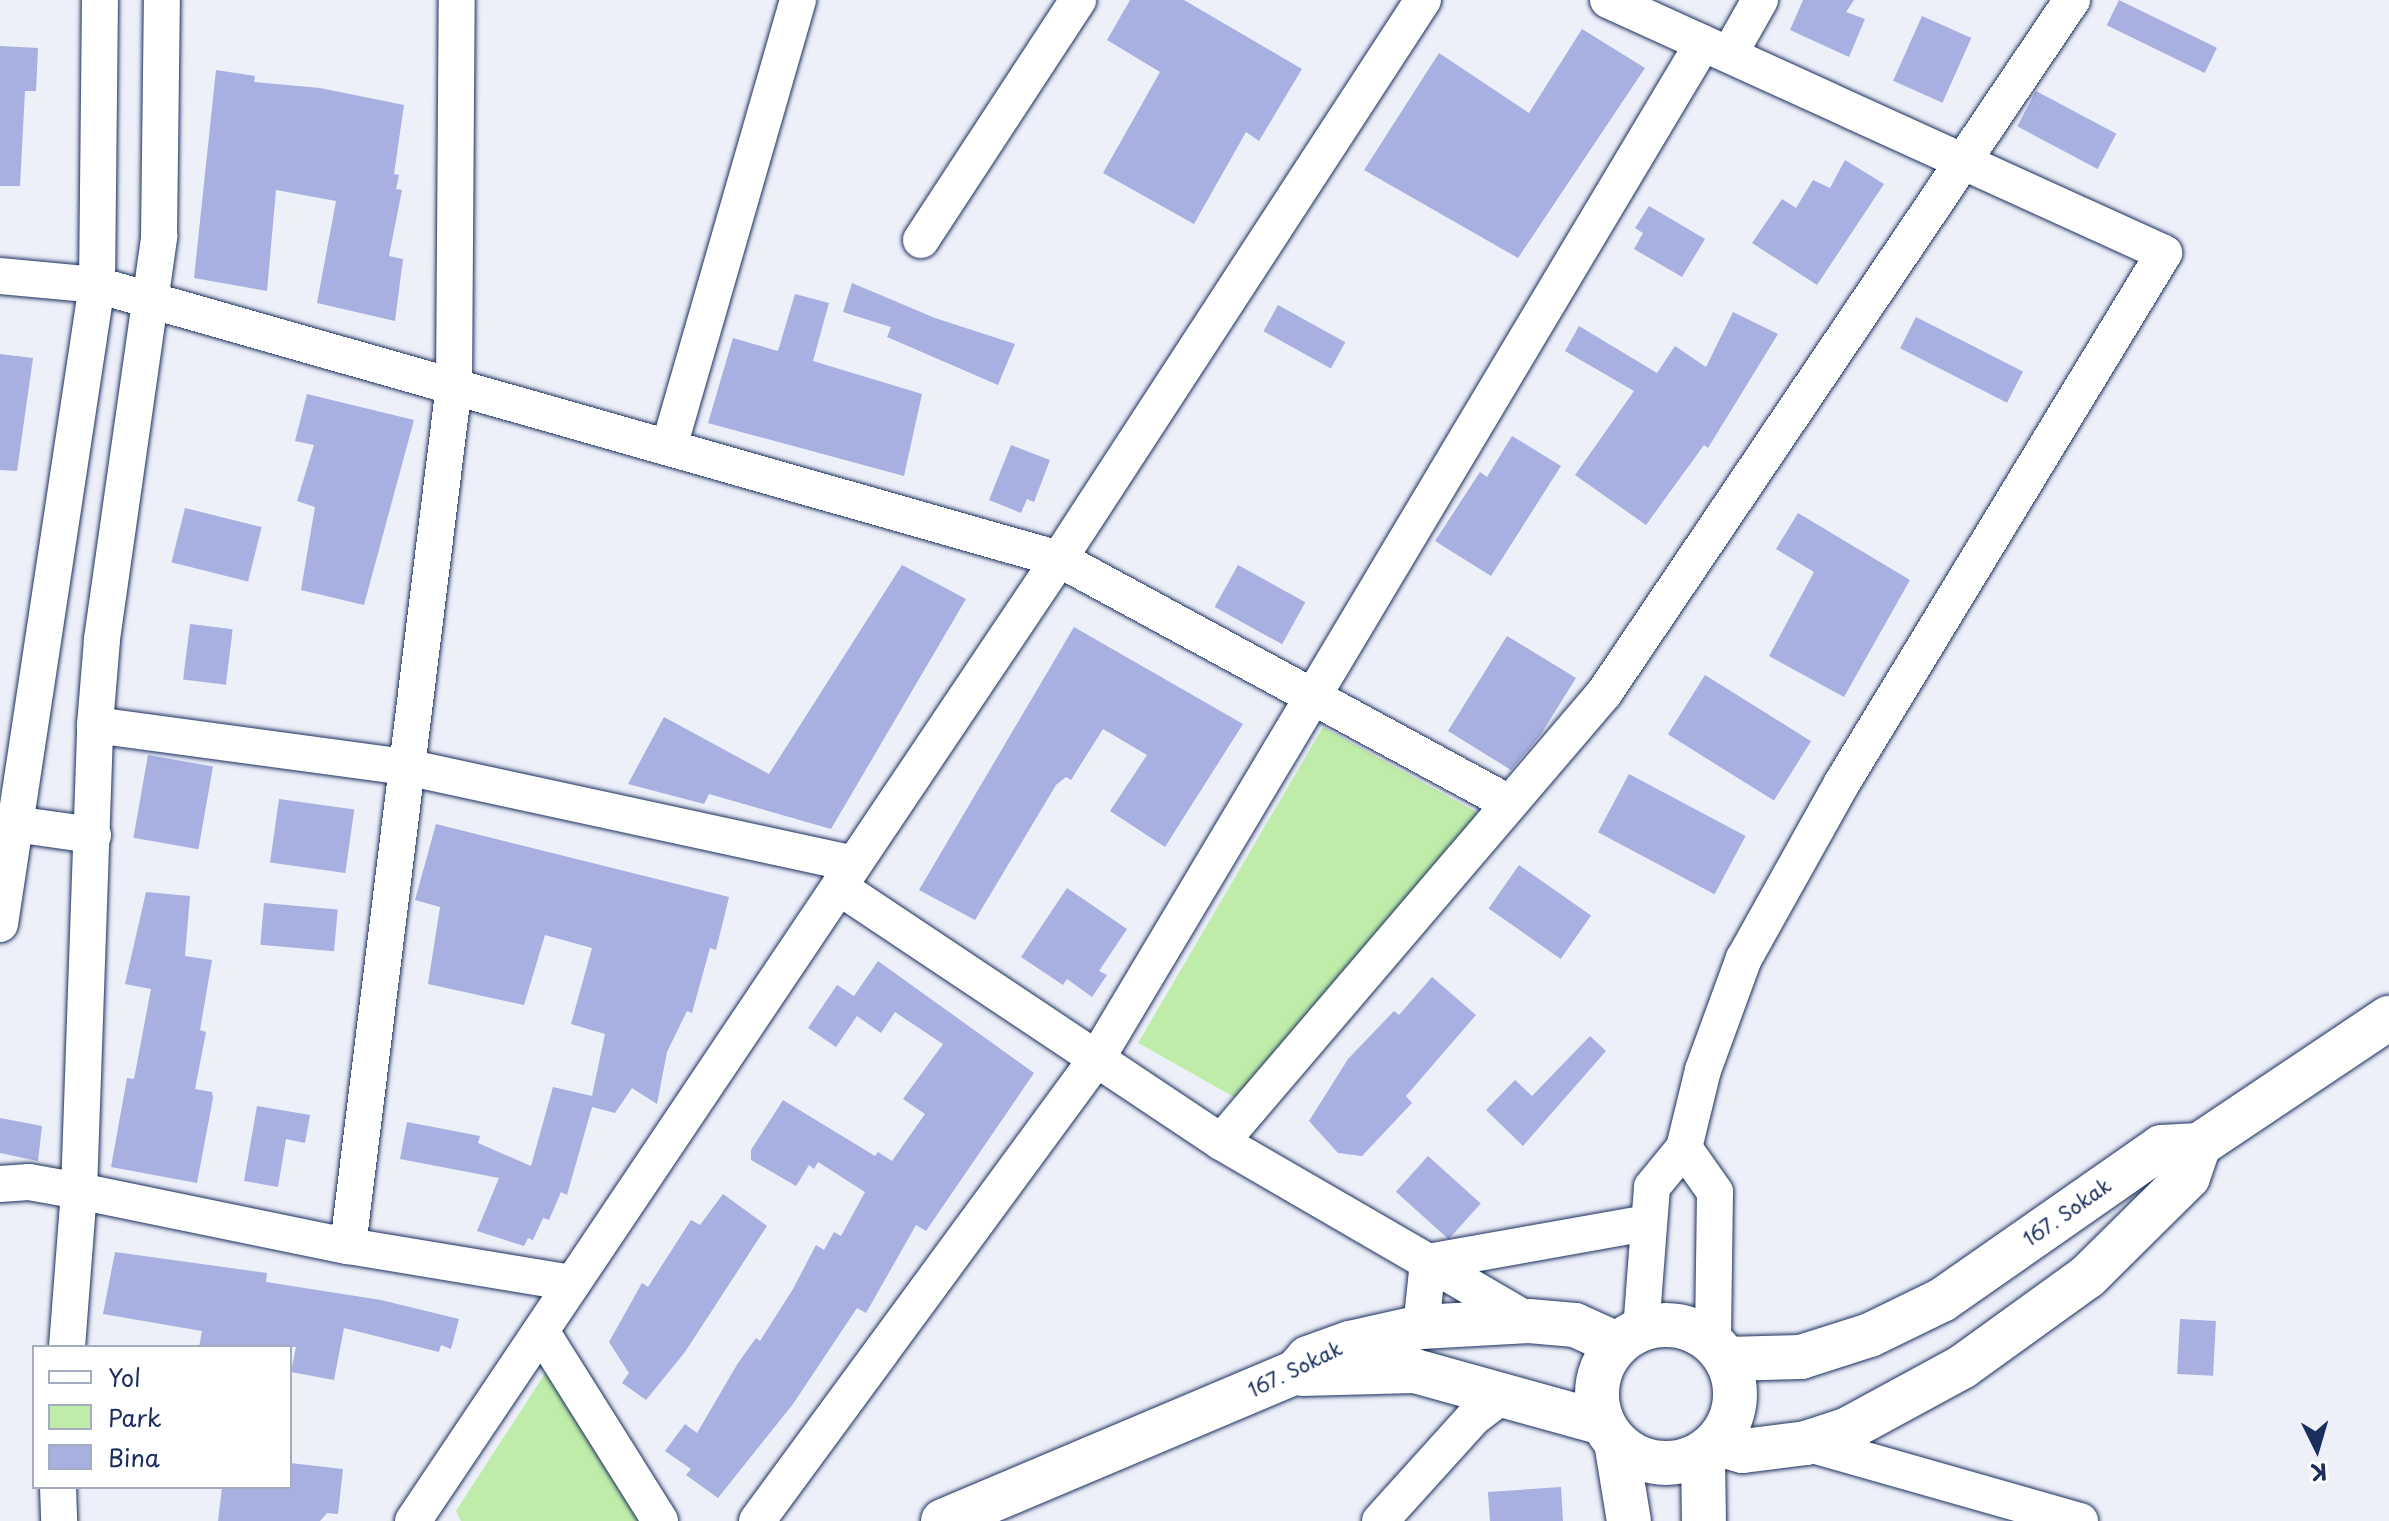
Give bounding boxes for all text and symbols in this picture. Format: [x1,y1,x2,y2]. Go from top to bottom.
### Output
street label: 167. Sokak [2018,1173,2116,1251]
street label: 167. Sokak [1244,1336,1346,1402]
legend [32,1345,292,1489]
text: Yol [108,1359,141,1395]
text: Park [108,1399,162,1435]
north arrow [2277,1409,2357,1489]
text: Bina [108,1439,160,1475]
text: K [2310,1456,2329,1491]

